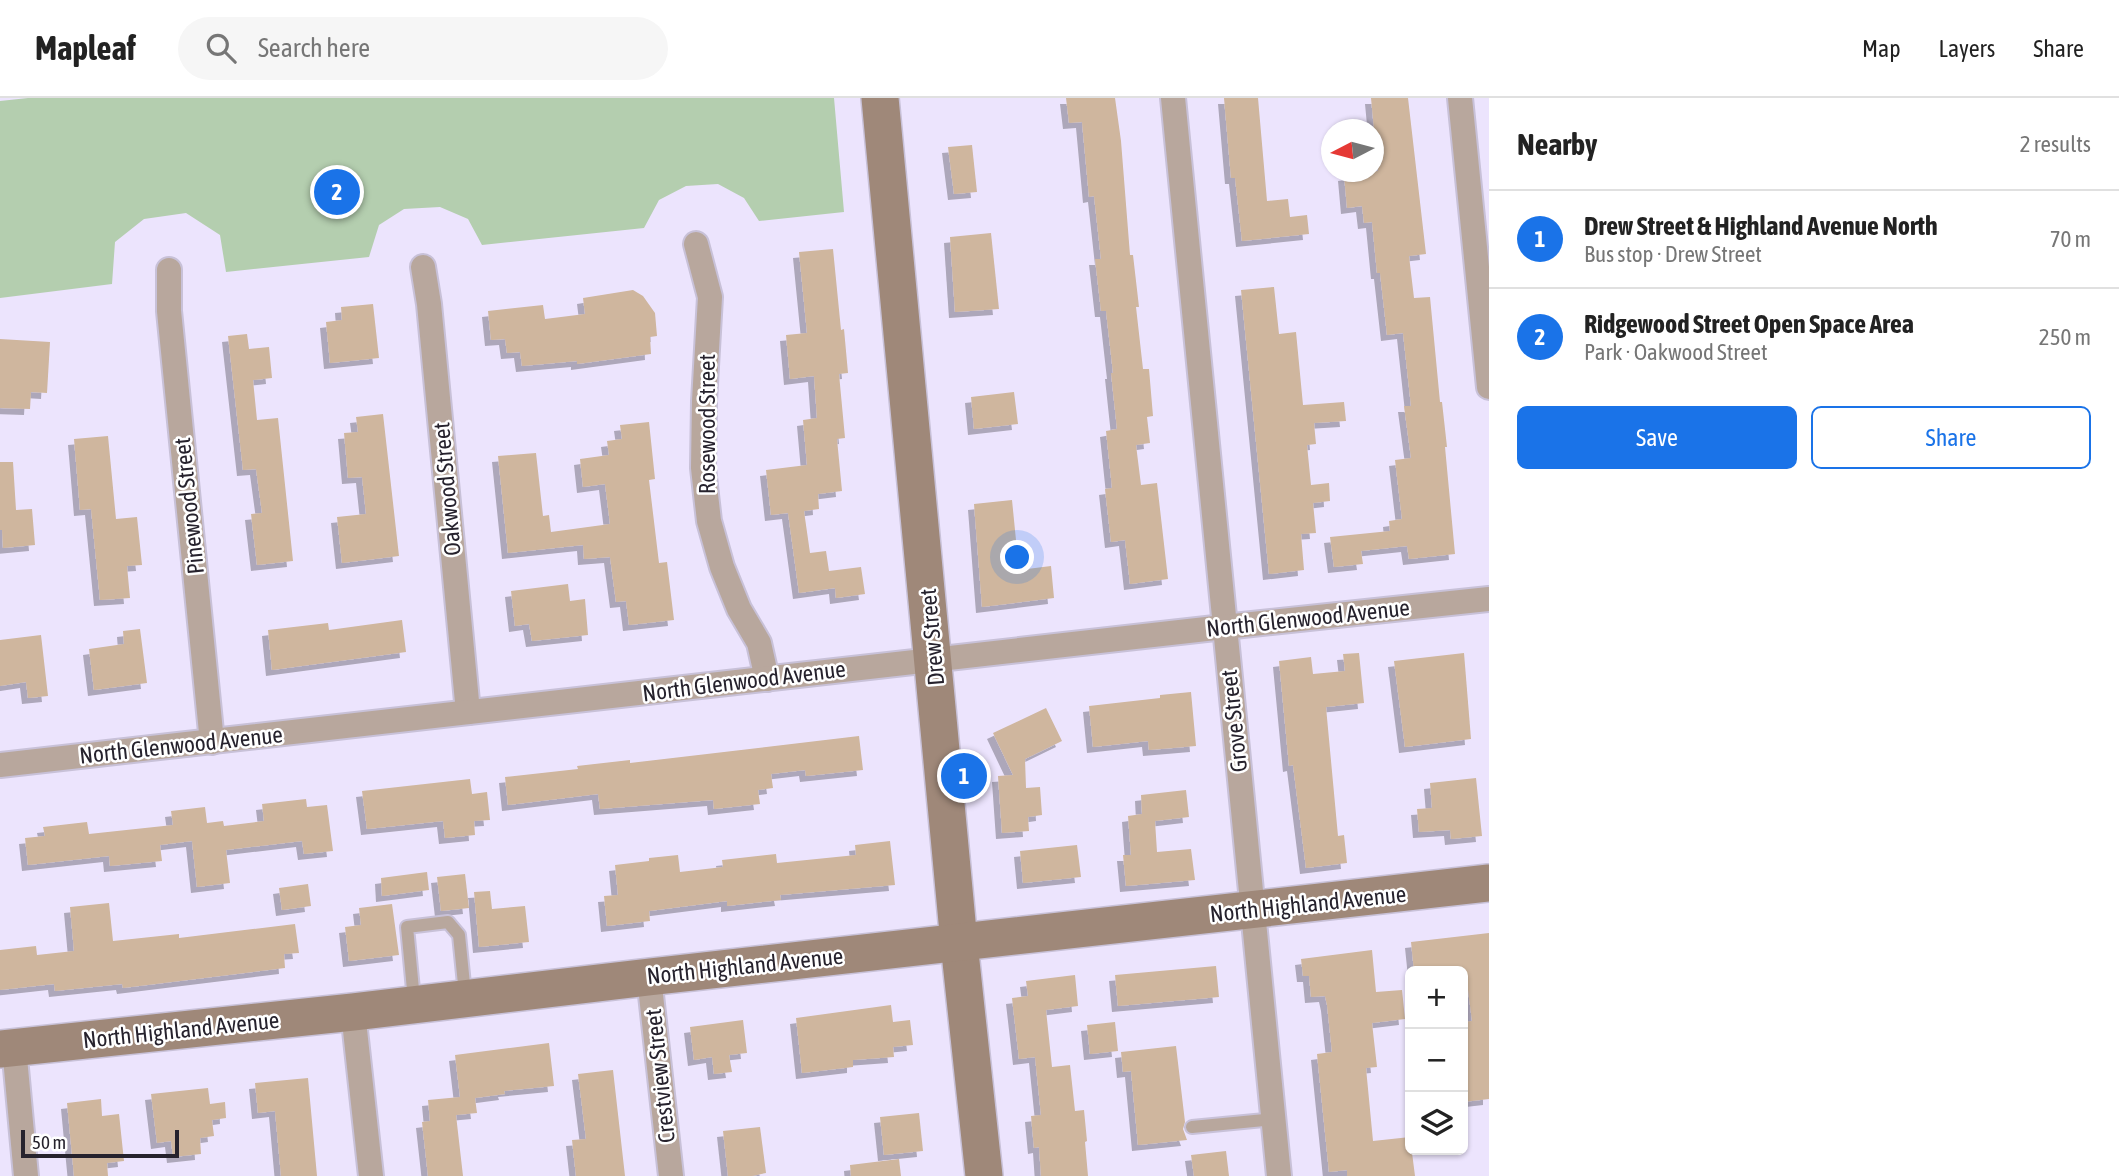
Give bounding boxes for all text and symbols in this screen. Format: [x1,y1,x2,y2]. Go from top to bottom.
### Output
search box [178,17,668,80]
text: Mapleaf [35,29,136,67]
icon: search [202,29,240,67]
text: Search here [258,33,370,63]
text: Map [1862,35,1901,62]
text: Layers [1939,35,1995,62]
text: Share [2033,35,2084,62]
north arrow [1321,119,1384,182]
text: Nearby [1517,127,1597,161]
text: 2 results [2020,131,2091,157]
pin: 2 [314,166,360,218]
text: Drew Street & Highland Avenue North [1584,211,1938,241]
text: 1 [1535,226,1545,252]
text: 70 m [2050,226,2091,252]
text: Bus stop · Drew Street [1584,241,1762,267]
text: Ridgewood Street Open Space Area [1584,309,1914,339]
text: 2 [1535,324,1545,350]
text: 250 m [2039,324,2091,350]
text: Park · Oakwood Street [1584,339,1768,365]
street label: Rosewood Street [694,354,720,494]
button: Save [1517,406,1797,469]
button: Share [1811,406,2091,469]
street label: Oakwood Street [428,421,466,557]
street label: Pinewood Street [169,436,209,576]
your location [1000,540,1034,574]
street label: Drew Street [915,587,949,687]
street label: North Glenwood Avenue [1205,594,1411,642]
street label: North Glenwood Avenue [641,656,847,706]
street label: Grove Street [1216,668,1252,774]
street label: North Glenwood Avenue [78,721,284,769]
pin: 1 [941,750,987,802]
street label: North Highland Avenue [1209,881,1407,927]
street label: North Highland Avenue [646,943,844,989]
map controls [1405,966,1468,1155]
button: + [1405,966,1468,1029]
street label: North Highland Avenue [82,1007,280,1053]
street label: Crestview Street [640,1008,680,1144]
button: − [1405,1029,1468,1092]
button: layers [1405,1092,1468,1155]
scale bar [21,1127,178,1159]
text: 50 m [32,1131,66,1153]

